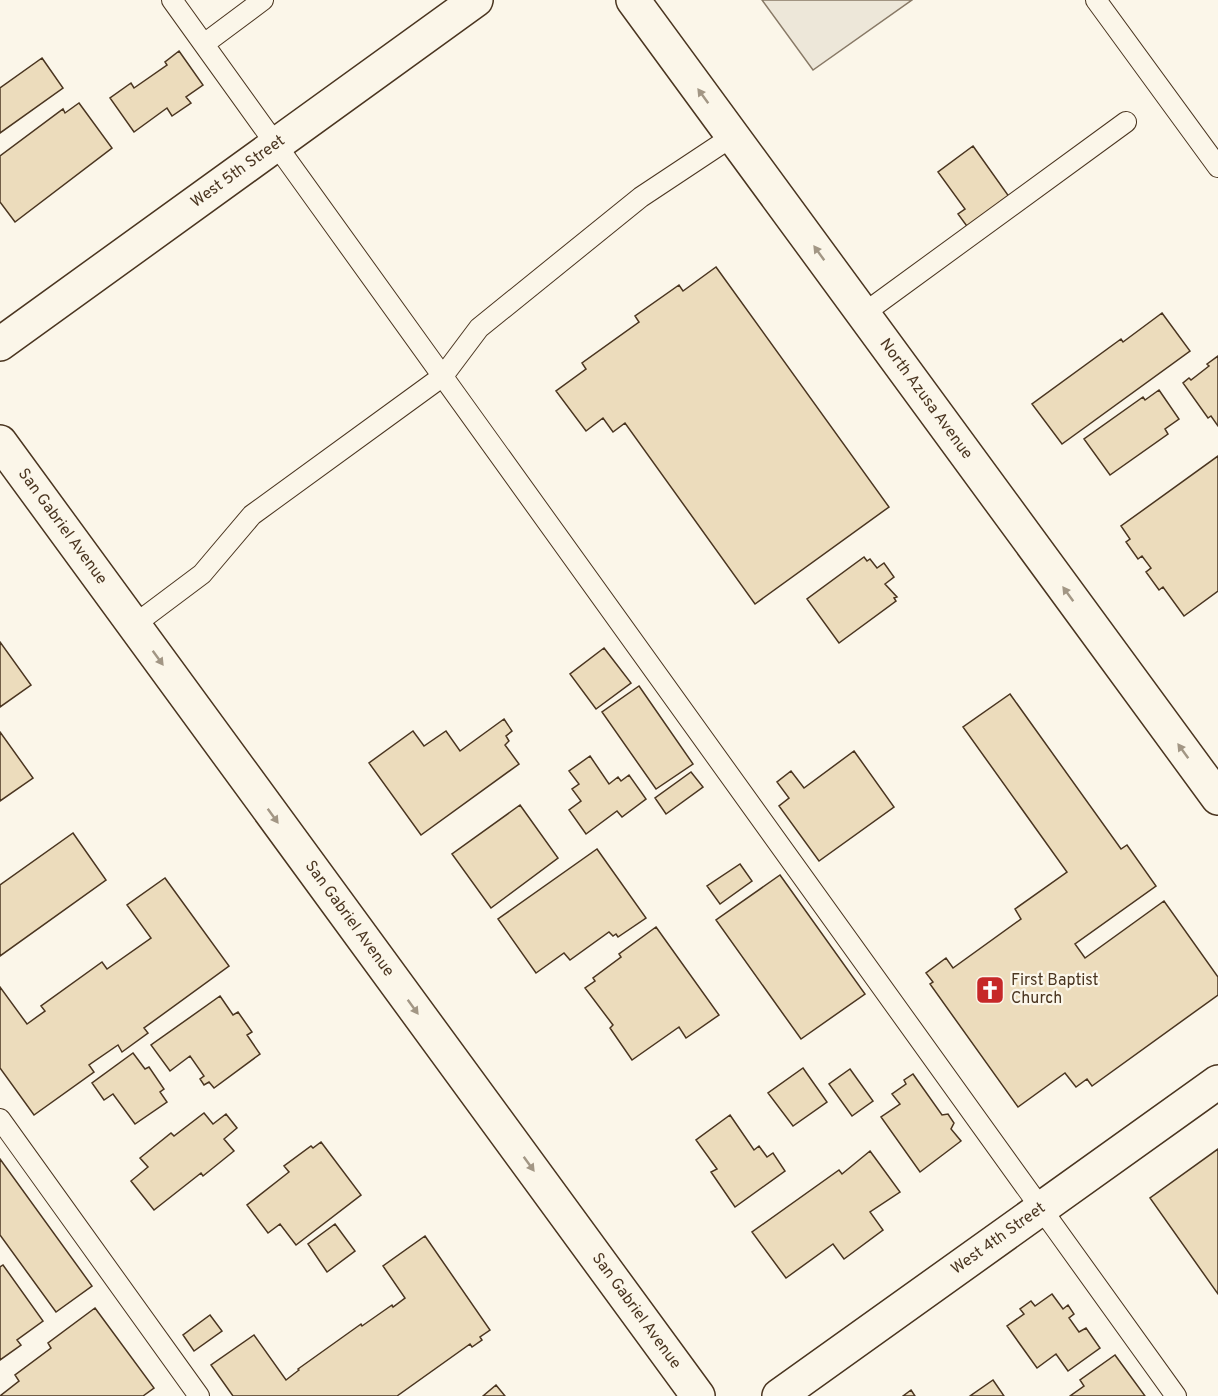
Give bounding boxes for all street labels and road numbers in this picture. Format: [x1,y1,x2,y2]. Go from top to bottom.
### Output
street label: West 5th Street [187,131,289,213]
street label: North Azusa Avenue [875,335,977,464]
street label: San Gabriel Avenue [13,465,111,589]
street label: San Gabriel Avenue [300,857,398,981]
street label: West 4th Street [948,1198,1050,1279]
street label: San Gabriel Avenue [587,1249,685,1373]

